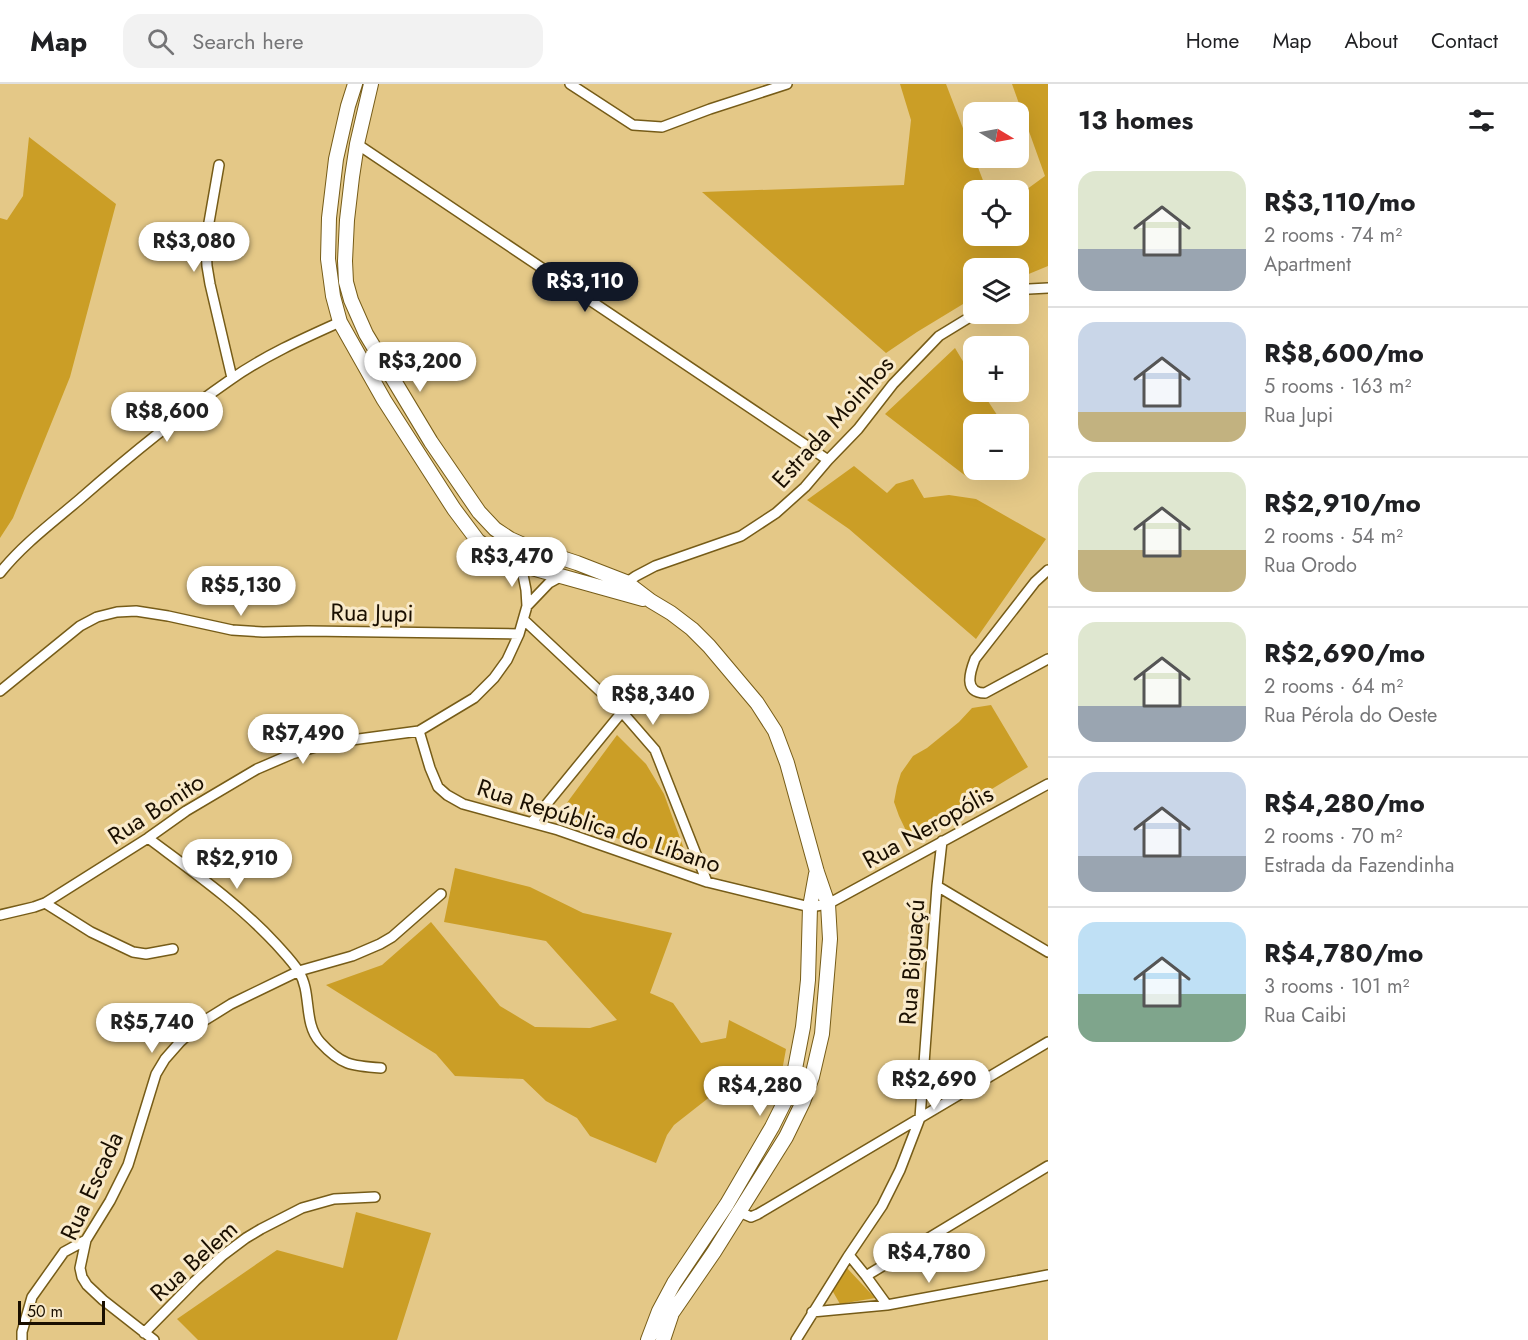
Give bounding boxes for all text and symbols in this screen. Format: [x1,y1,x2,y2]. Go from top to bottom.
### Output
search box [123,14,543,68]
text: Map [30,21,87,62]
icon: search [144,25,177,58]
text: Search here [192,25,304,57]
text: Home [1186,26,1239,56]
text: Map [1272,26,1312,56]
text: About [1345,26,1398,56]
text: Contact [1431,26,1498,56]
text: 13 homes [1078,101,1193,139]
north arrow [963,102,1029,168]
map controls [963,102,1029,480]
icon: filters [1465,104,1498,137]
button: locate [963,180,1029,246]
text: R$3,110/mo [1264,183,1416,221]
icon: home [1126,195,1198,267]
text: 2 rooms · 74 m² [1264,221,1402,250]
pin: R$3,080 [139,222,249,273]
text: R$3,080 [153,227,236,256]
text: Apartment [1264,250,1351,279]
button: layers [963,258,1029,324]
pin: R$3,110 [530,262,640,313]
text: R$3,110 [546,267,624,296]
text: R$8,600/mo [1264,334,1424,372]
button: + [963,336,1029,402]
pin: R$3,200 [365,342,475,393]
icon: home [1126,346,1198,418]
text: R$3,200 [378,347,462,376]
street label: Estrada Moinhos [764,348,902,496]
text: 5 rooms · 163 m² [1264,372,1411,401]
pin: R$8,600 [112,392,222,443]
text: R$8,600 [125,397,209,426]
text: Rua Jupi [1264,401,1333,430]
button: − [963,414,1029,480]
text: R$2,910/mo [1264,484,1421,522]
icon: home [1126,496,1198,568]
text: 2 rooms · 54 m² [1264,522,1403,551]
pin: R$3,470 [457,537,567,588]
text: R$3,470 [470,542,554,571]
text: Rua Orodo [1264,551,1357,580]
pin: R$5,130 [186,566,296,617]
text: R$5,130 [201,571,281,600]
street label: Rua Jupi [330,594,414,631]
text: R$2,690/mo [1264,634,1425,672]
icon: home [1126,646,1198,718]
text: 2 rooms · 64 m² [1264,672,1403,701]
pin: R$8,340 [598,675,708,726]
text: R$8,340 [611,680,695,709]
text: Rua Pérola do Oeste [1264,701,1437,730]
pin: R$7,490 [248,714,358,765]
text: R$7,490 [262,719,344,748]
street label: Rua Bonito [100,764,211,853]
street label: Rua República do Libano [473,770,726,881]
street label: Rua Neropólis [856,776,1000,877]
text: R$4,280/mo [1264,784,1425,822]
icon: home [1126,796,1198,868]
text: 2 rooms · 70 m² [1264,822,1402,851]
pin: R$2,910 [182,839,292,890]
text: R$2,910 [196,844,278,873]
text: Estrada da Fazendinha [1264,851,1454,880]
street label: Rua Biguaçú [890,898,933,1026]
text: R$4,780/mo [1264,934,1423,972]
icon: home [1126,946,1198,1018]
text: 3 rooms · 101 m² [1264,972,1410,1001]
text: Rua Caibi [1264,1001,1346,1030]
pin: R$5,740 [97,1003,207,1054]
text: R$5,740 [110,1008,194,1037]
pin: R$2,690 [879,1060,989,1111]
text: R$2,690 [892,1065,976,1094]
pin: R$4,280 [705,1066,815,1117]
text: R$4,280 [718,1071,802,1100]
street label: Rua Escada [51,1126,132,1246]
street label: Rua Belem [142,1212,245,1309]
pin: R$4,780 [874,1233,984,1284]
text: R$4,780 [887,1238,971,1267]
scale bar [18,1298,105,1326]
text: 50 m [27,1300,63,1323]

